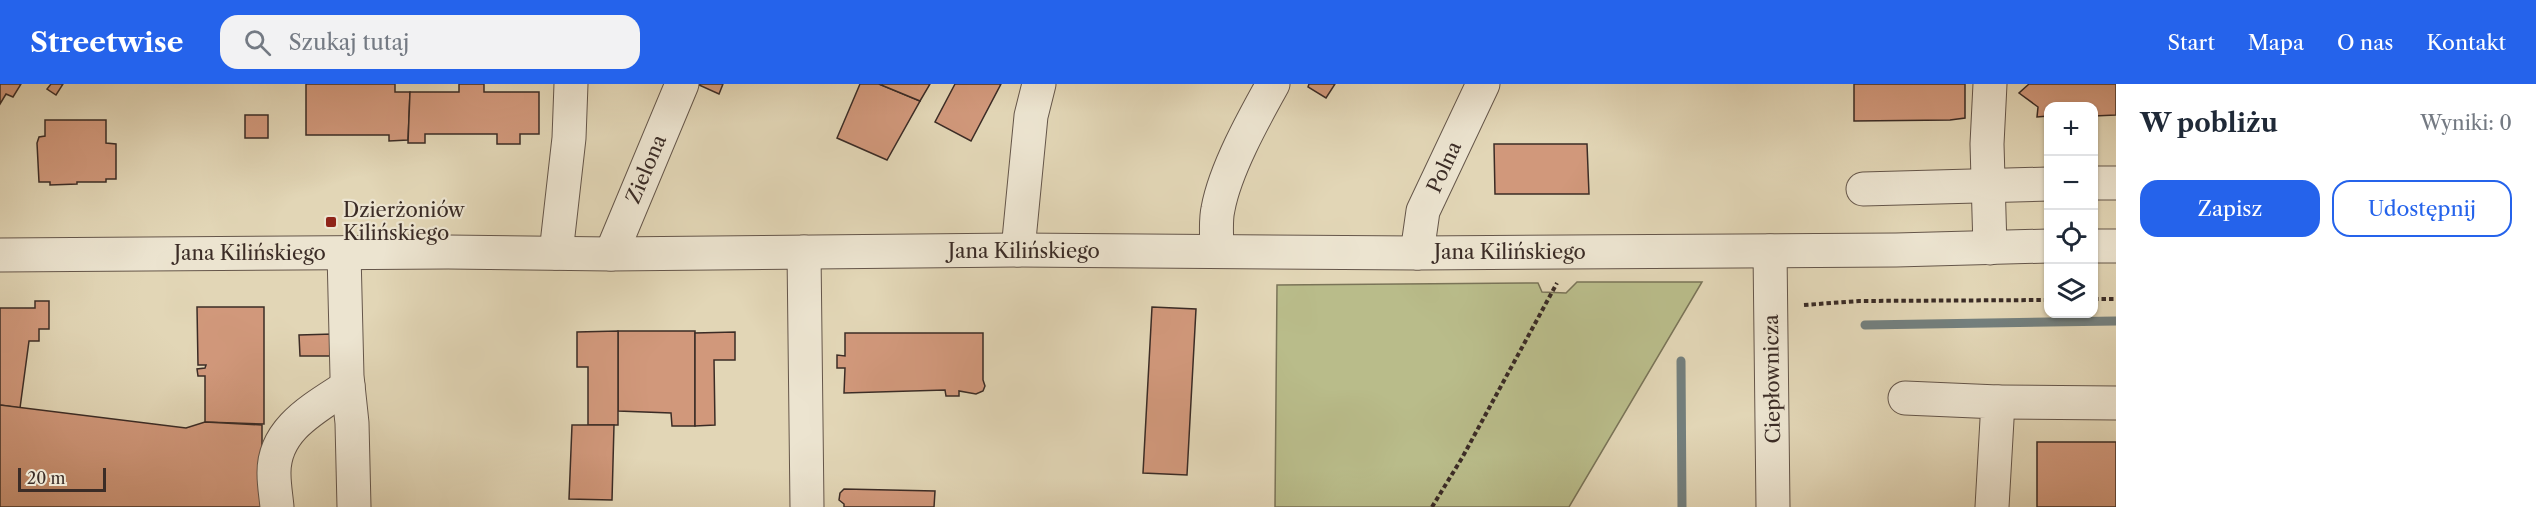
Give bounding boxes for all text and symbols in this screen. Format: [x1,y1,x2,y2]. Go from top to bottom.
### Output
search box [220,15,640,69]
text: Streetwise [30,25,184,59]
icon: search [241,26,274,59]
text: Szukaj tutaj [289,29,409,56]
text: Start [2167,30,2215,55]
text: Mapa [2248,30,2304,55]
text: O nas [2337,30,2393,55]
text: Kontakt [2426,30,2506,55]
map controls [2044,102,2098,318]
button: + [2044,102,2098,156]
text: W pobliżu [2140,107,2278,139]
text: Wyniki: 0 [2420,111,2512,135]
street label: Zielona [621,131,671,207]
street label: Polna [1422,137,1466,197]
button: − [2044,156,2098,210]
button: Zapisz [2140,180,2320,237]
button: Udostępnij [2332,180,2512,237]
place label: Dzierżoniów Kilińskiego [343,198,465,245]
button: locate [2044,210,2098,264]
marker: Dzierżoniów Kilińskiego [324,215,338,229]
street label: Jana Kilińskiego [945,239,1100,263]
street label: Jana Kilińskiego [1431,240,1586,264]
street label: Jana Kilińskiego [171,241,326,265]
button: layers [2044,264,2098,318]
street label: Ciepłownicza [1759,314,1785,444]
scale bar [18,465,106,492]
text: 20 m [27,468,66,488]

